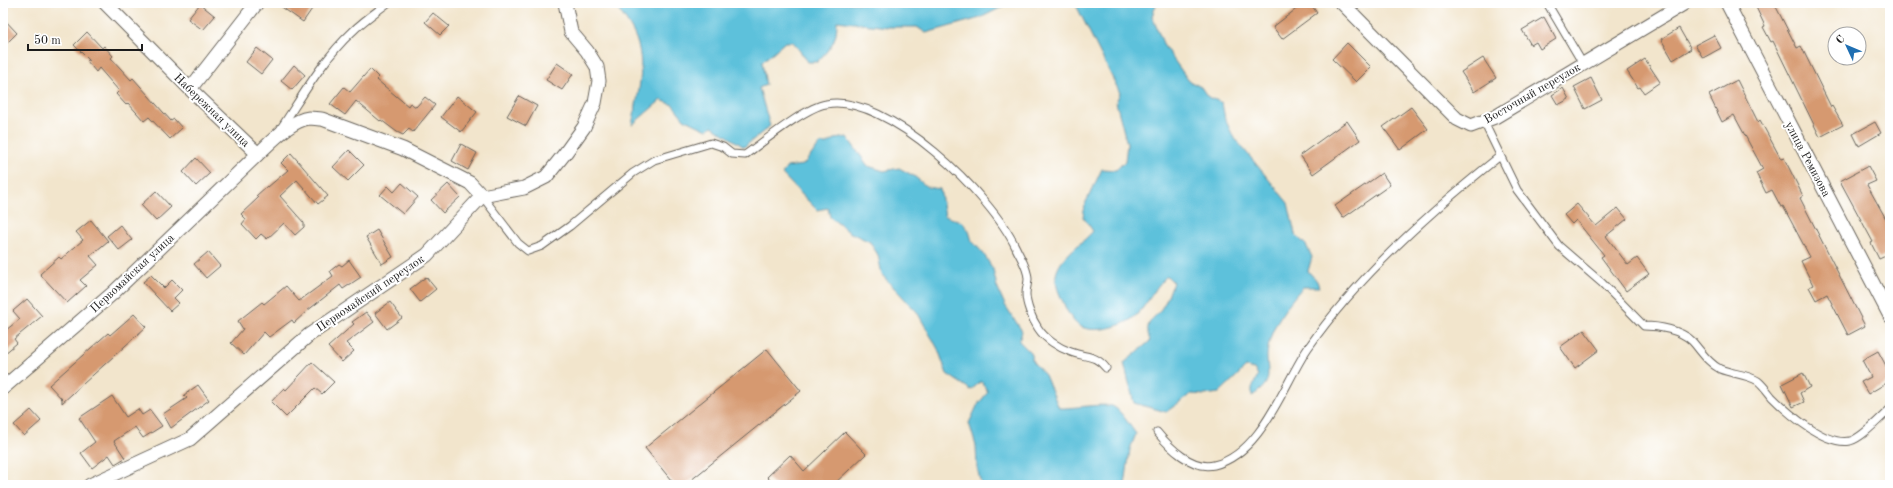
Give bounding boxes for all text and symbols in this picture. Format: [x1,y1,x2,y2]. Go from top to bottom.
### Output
scale bar [28,26,142,52]
north arrow [1827,26,1867,66]
text: 50 m [34,34,61,47]
text: С [1834,34,1847,47]
street label: Восточный переулок [1482,61,1583,126]
street label: Набережная улица [171,72,251,150]
street label: улица Ремизова [1782,120,1832,199]
street label: Первомайская улица [88,232,177,316]
street label: Первомайский переулок [314,253,427,334]

